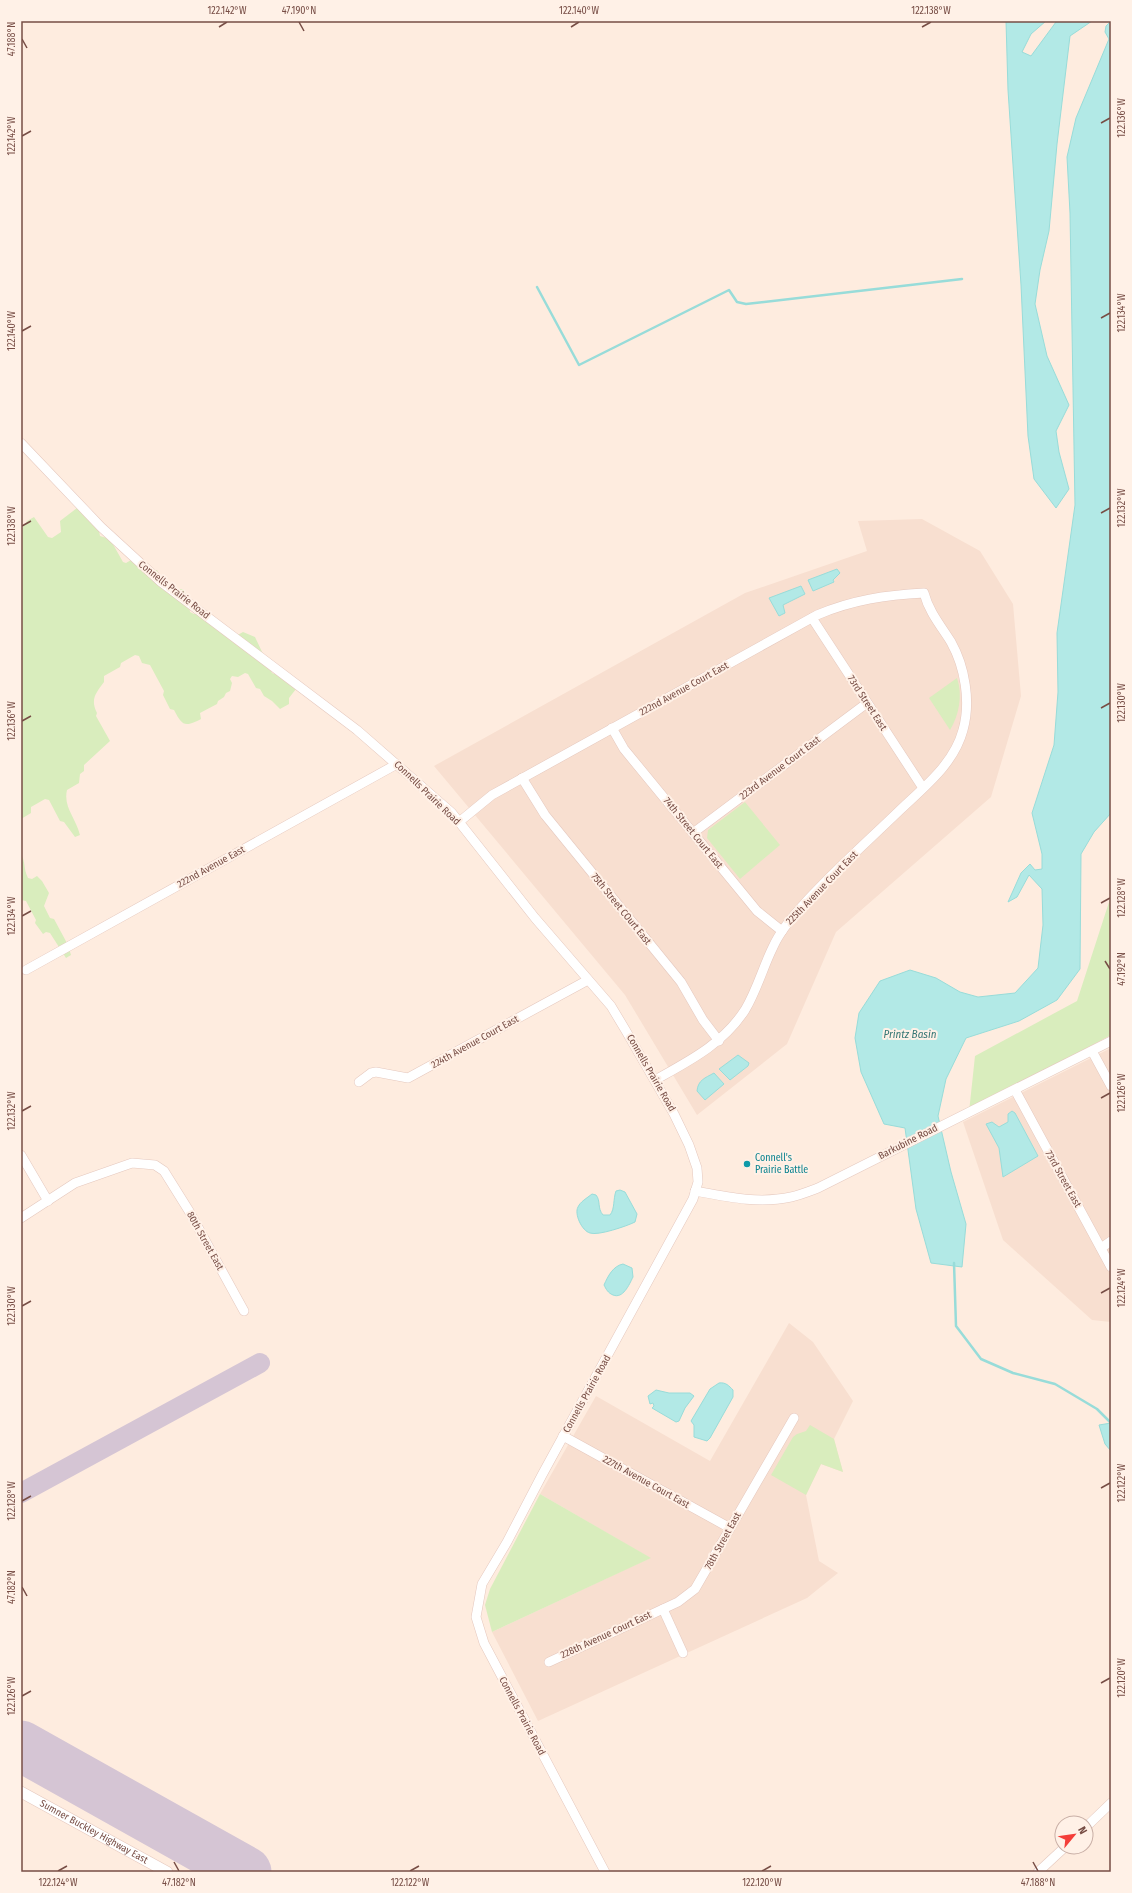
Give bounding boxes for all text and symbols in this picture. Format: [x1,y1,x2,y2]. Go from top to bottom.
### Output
text: 122.142°W [207,5,247,17]
text: 47.190°N [282,5,316,17]
text: 122.140°W [559,5,599,17]
text: 122.138°W [911,5,951,17]
text: 47.188°N [6,22,18,56]
text: 122.136°W [1116,98,1128,138]
text: 122.142°W [6,116,18,156]
text: 122.134°W [1116,293,1128,333]
text: 122.140°W [6,311,18,351]
text: 122.132°W [1116,488,1128,527]
text: 122.138°W [6,506,18,546]
street label: Connells Prairie Road [136,558,212,622]
street label: 222nd Avenue Court East [637,659,731,718]
street label: 73rd Street East [845,673,890,733]
text: 122.130°W [1116,683,1128,723]
text: 122.136°W [6,701,18,741]
street label: 223rd Avenue Court East [737,733,823,802]
street label: Connells Prairie Road [391,758,463,828]
street label: 74th Street Court East [661,795,726,871]
street label: 222nd Avenue East [175,843,248,891]
street label: 225th Avenue Court East [784,848,861,927]
street label: 75th Street COurt East [588,871,654,948]
text: 122.128°W [1116,878,1128,918]
text: 122.134°W [6,896,18,936]
text: 47.192°N [1116,952,1128,986]
street label: 224th Avenue Court East [429,1013,521,1071]
water label: Printz Basin [883,1028,937,1041]
street label: Connells Prairie Road [624,1032,678,1114]
text: 122.126°W [1116,1073,1128,1113]
text: 122.132°W [6,1091,18,1130]
street label: Barkubine Road [876,1122,940,1162]
street label: 73rd Street East [1042,1148,1084,1210]
place label: Connell's Prairie Battle [755,1152,808,1176]
marker: Connell's Prairie Battle [742,1159,752,1169]
street label: 80th Street East [184,1210,226,1273]
text: 122.124°W [1116,1268,1128,1307]
text: 122.130°W [6,1286,18,1326]
street label: Connells Prairie Road [561,1353,613,1435]
street label: 227th Avenue Court East [600,1453,692,1511]
text: 122.122°W [1116,1463,1128,1502]
text: 122.128°W [6,1481,18,1521]
street label: 78th Street East [702,1510,744,1572]
text: 47.182°N [6,1570,18,1604]
street label: 228th Avenue Court East [559,1608,654,1661]
text: 122.120°W [1116,1658,1128,1698]
street label: Connells Prairie Road [496,1675,548,1757]
text: 122.126°W [6,1676,18,1716]
street label: Sumner Buckley Highway East [38,1797,151,1867]
north arrow [1054,1815,1094,1855]
text: N [1075,1824,1090,1836]
text: 122.124°W [39,1877,78,1889]
text: 47.182°N [162,1877,196,1889]
text: 122.122°W [391,1877,430,1889]
text: 122.120°W [742,1877,782,1889]
text: 47.188°N [1021,1877,1055,1889]

